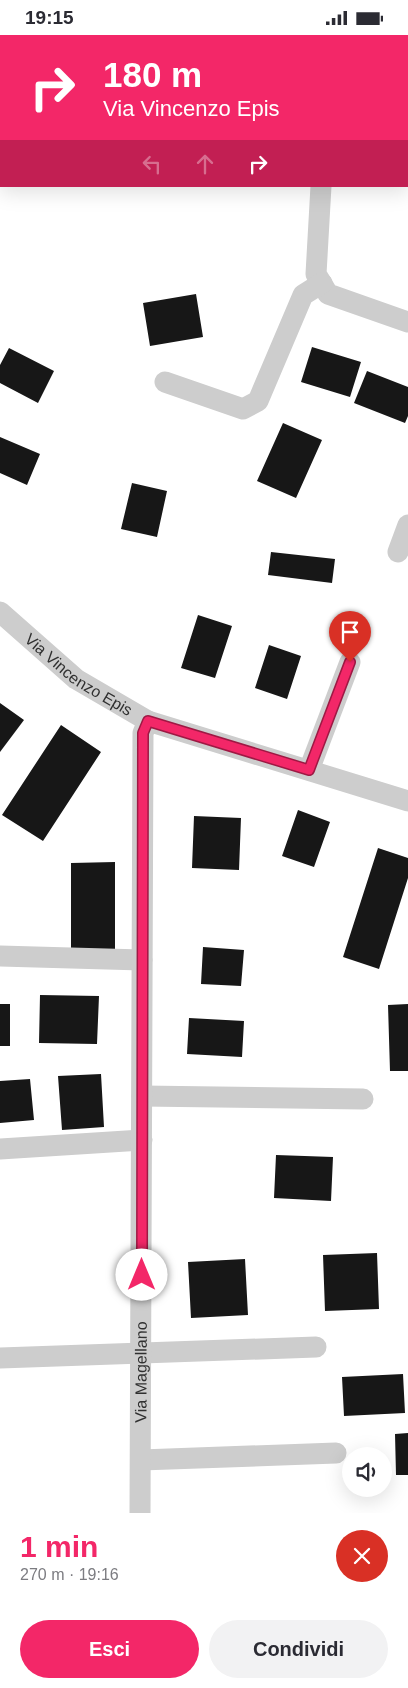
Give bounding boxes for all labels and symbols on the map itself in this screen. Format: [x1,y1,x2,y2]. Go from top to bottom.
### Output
pin [329,611,371,662]
street label: Via Vincenzo Epis [22,630,136,719]
position arrow [115,1248,167,1300]
street label: Via Magellano [132,1321,149,1423]

